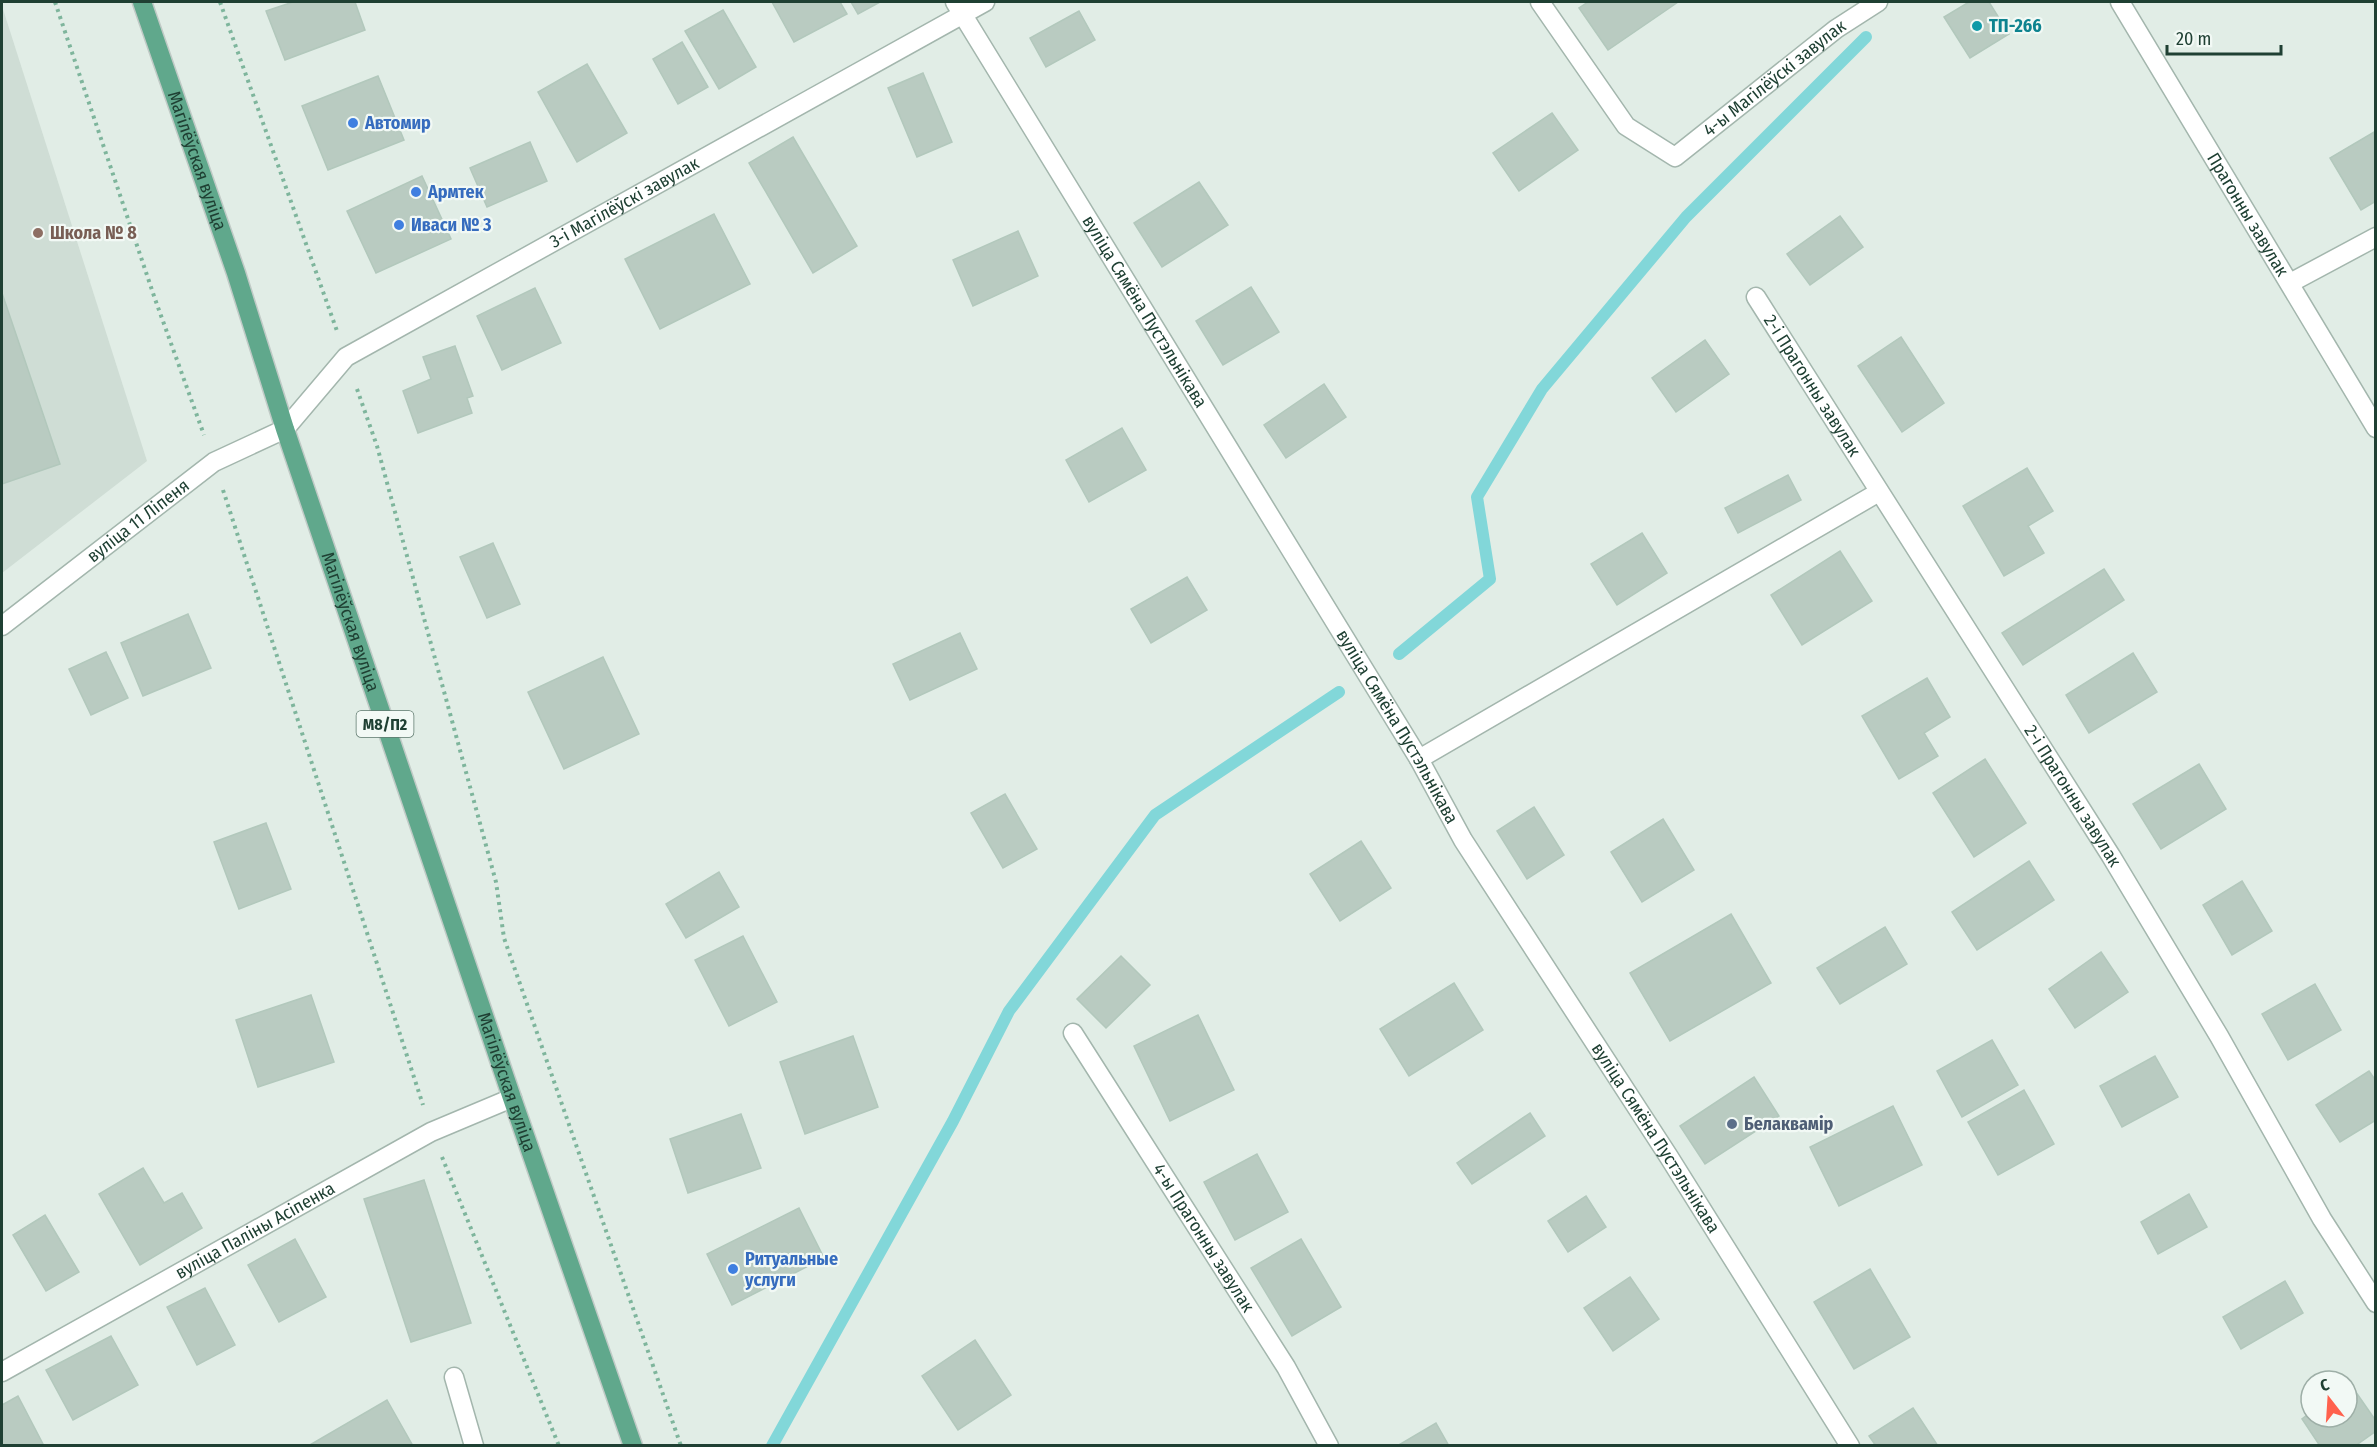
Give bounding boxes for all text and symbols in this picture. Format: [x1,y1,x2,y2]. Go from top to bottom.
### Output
street label: 4-ы Магілёўскі завулак [1699,14,1850,141]
place label: ТП-266 [1989,15,2042,37]
scale bar [2167,18,2281,56]
marker: ТП-266 [1970,19,1984,33]
text: 20 m [2176,28,2211,50]
street label: Магілёўская вуліца [163,88,231,233]
place label: Автомир [364,112,431,134]
marker: Автомир [346,116,360,130]
street label: Прагонны завулак [2202,149,2294,281]
street label: 3-і Магілёўскі завулак [546,152,703,253]
place label: Армтек [427,181,485,203]
marker: Армтек [409,185,423,199]
street label: вуліца Сямёна Пустэльнікава [1077,211,1212,412]
place label: Иваси № 3 [411,214,492,236]
marker: Иваси № 3 [392,218,406,232]
place label: Школа № 8 [50,222,137,244]
marker: Школа № 8 [31,226,45,240]
street label: 2-і Прагонны завулак [1759,311,1866,461]
street label: вуліца 11 Ліпеня [83,474,194,567]
street label: Магілёўская вуліца [317,549,384,695]
street label: вуліца Сямёна Пустэльнікава [1331,626,1463,828]
road number: М8/П2 [356,711,414,737]
street label: 2-і Прагонны завулак [2020,721,2126,871]
street label: Магілёўская вуліца [473,1009,541,1155]
street label: вуліца Сямёна Пустэльнікава [1587,1039,1725,1237]
place label: Белаквамір [1744,1113,1834,1135]
marker: Белаквамір [1725,1117,1739,1131]
street label: 4-ы Прагонны завулак [1148,1159,1259,1317]
street label: вуліца Паліны Асіпенка [172,1177,339,1284]
place label: Ритуальные услуги [744,1248,838,1291]
marker: Ритуальные услуги [726,1262,740,1276]
north arrow [2299,1369,2359,1429]
text: С [2318,1375,2332,1395]

